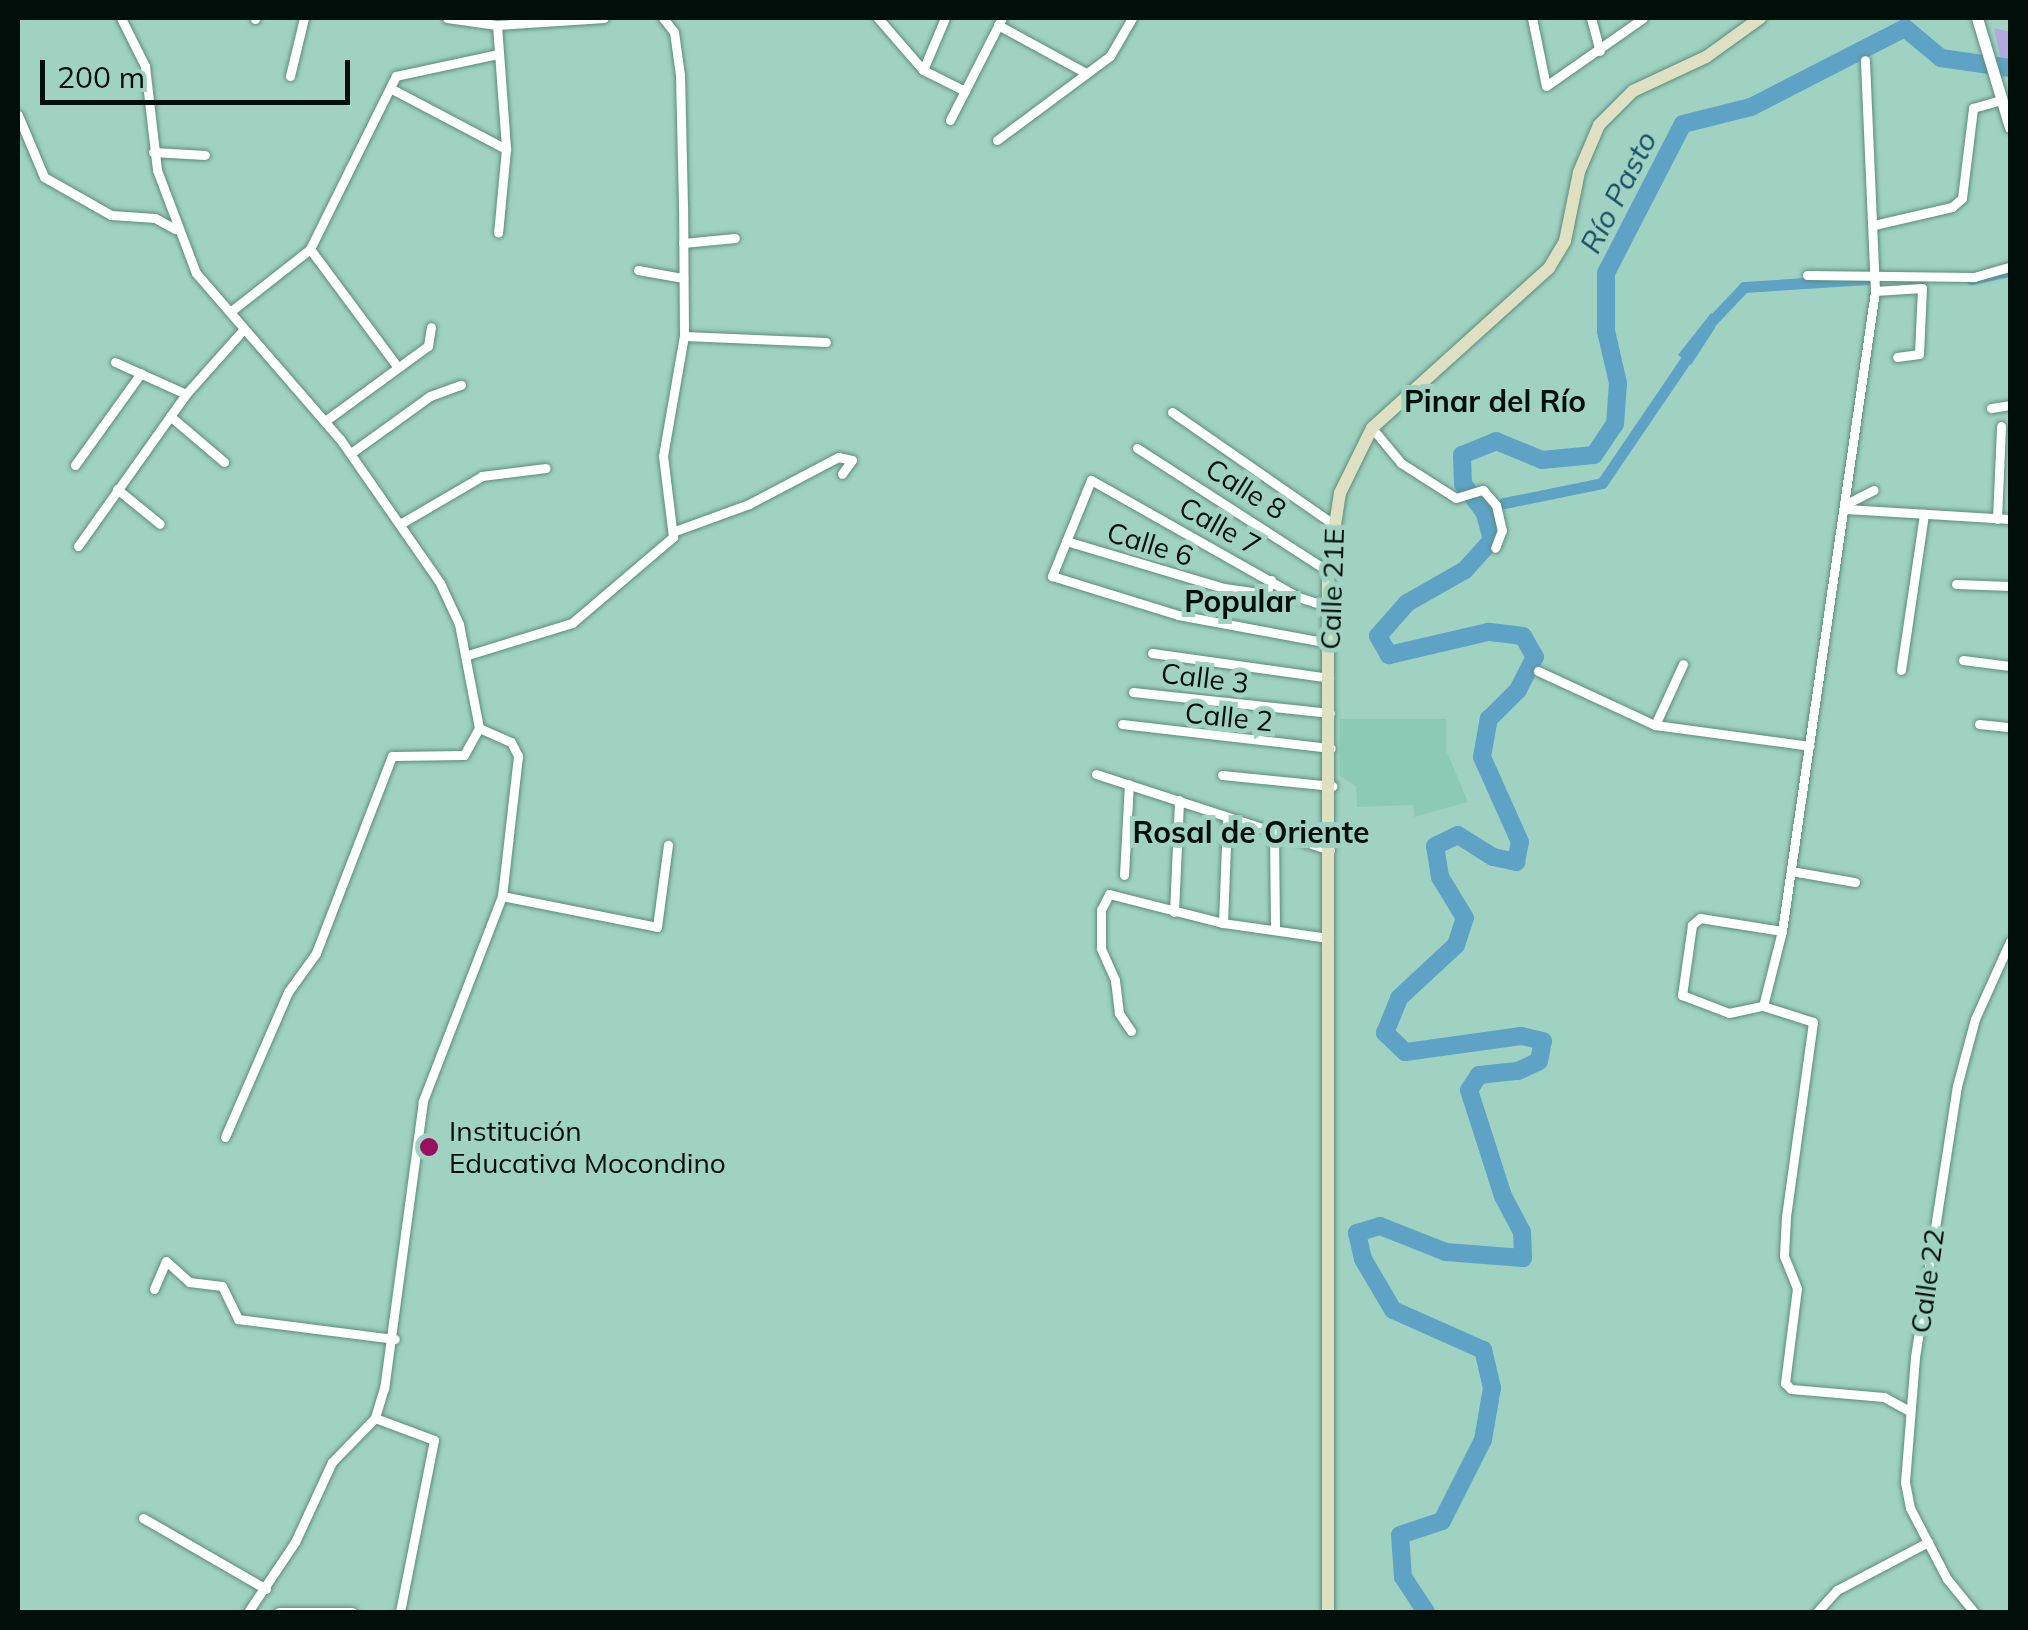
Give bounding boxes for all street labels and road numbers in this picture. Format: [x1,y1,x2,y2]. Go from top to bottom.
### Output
street label: Calle 8 [1200,451,1292,527]
street label: Calle 7 [1173,490,1267,562]
street label: Calle 6 [1103,515,1197,573]
street label: Calle 21E [1313,528,1351,650]
street label: Calle 3 [1159,656,1251,700]
street label: Calle 2 [1183,696,1275,738]
street label: Calle 22 [1903,1227,1951,1335]

